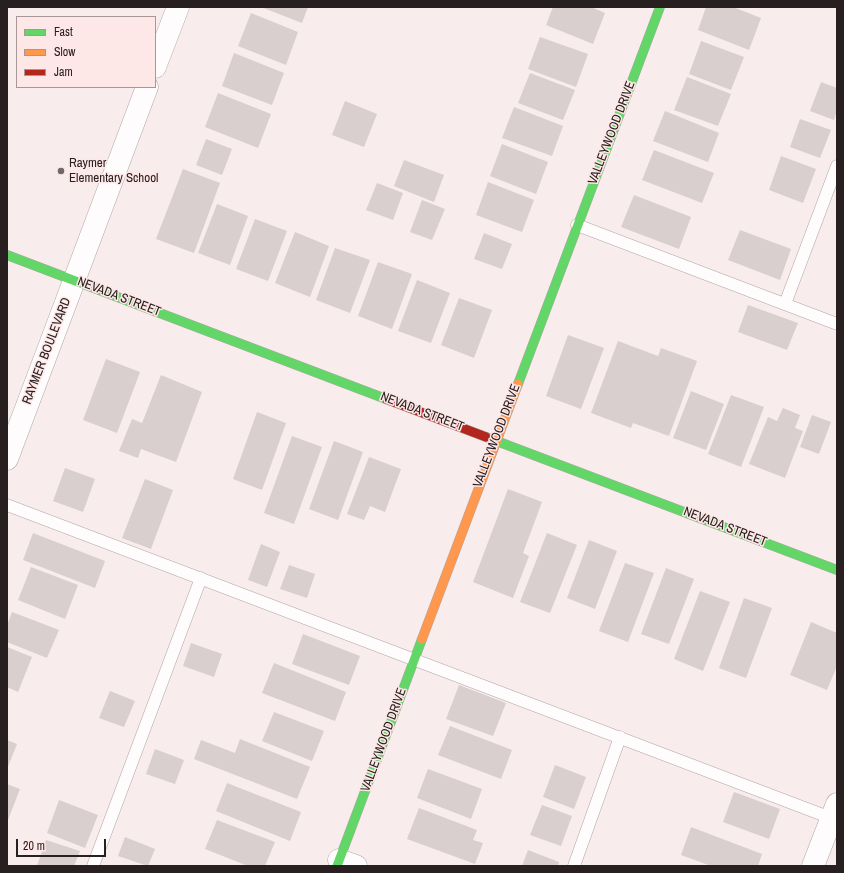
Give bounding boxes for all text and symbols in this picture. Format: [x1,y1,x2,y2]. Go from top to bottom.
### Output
legend [16,16,156,88]
text: Fast [54,24,73,40]
text: Slow [54,44,75,60]
text: Jam [54,64,73,80]
street label: VALLEYWOOD DRIVE [585,79,639,187]
place label: Raymer Elementary School [69,156,158,187]
marker: Raymer Elementary School [56,166,66,176]
street label: NEVADA STREET [75,274,163,320]
street label: RAYMER BOULEVARD [20,296,74,406]
street label: VALLEYWOOD DRIVE [470,382,524,490]
street label: NEVADA STREET [378,389,466,435]
street label: NEVADA STREET [681,504,769,550]
street label: VALLEYWOOD DRIVE [358,686,410,794]
scale bar [18,831,108,857]
text: 20 m [23,838,45,854]

